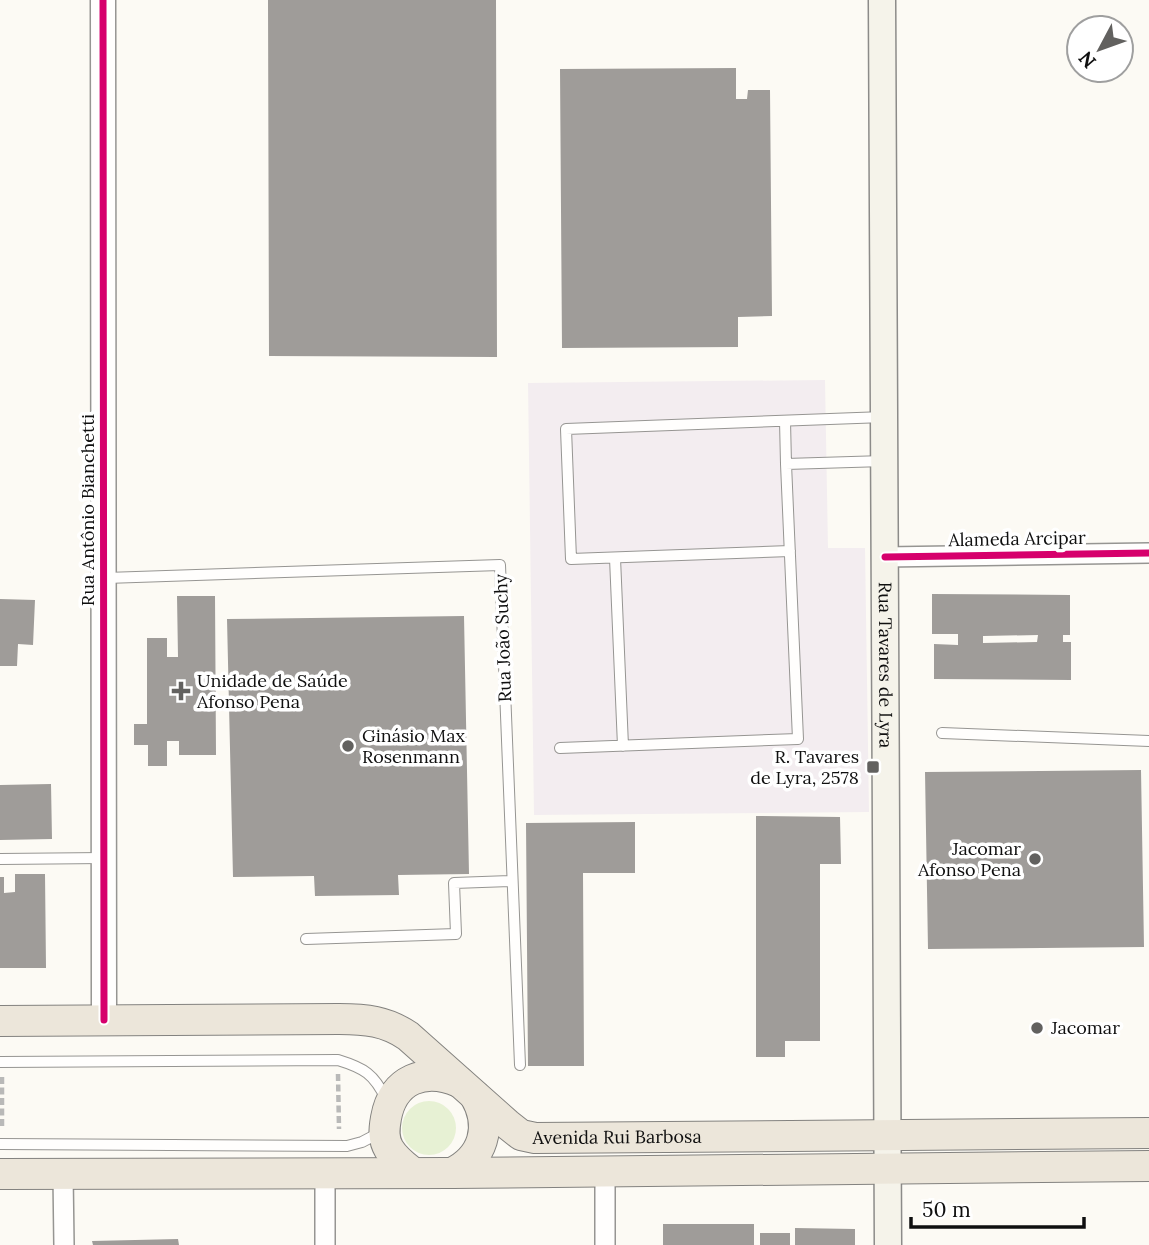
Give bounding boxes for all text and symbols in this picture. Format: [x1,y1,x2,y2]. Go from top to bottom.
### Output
north arrow [1065,14,1135,84]
text: N [1073,47,1101,74]
street label: Rua Antônio Bianchetti [76,414,99,606]
street label: Alameda Arcipar [947,526,1086,551]
street label: Rua João Suchy [489,573,516,703]
street label: Rua Tavares de Lyra [874,582,898,748]
place label: Unidade de Saúde Afonso Pena [196,669,348,713]
marker: Unidade de Saúde Afonso Pena [171,681,191,701]
place label: Ginásio Max Rosenmann [362,724,465,768]
marker: Ginásio Max Rosenmann [340,738,356,754]
place label: R. Tavares de Lyra, 2578 [750,745,859,789]
marker: R. Tavares de Lyra, 2578 [865,759,881,775]
place label: Jacomar Afonso Pena [917,837,1021,881]
marker: Jacomar Afonso Pena [1027,851,1043,867]
place label: Jacomar [1050,1016,1120,1039]
marker: Jacomar [1029,1020,1045,1036]
street label: Avenida Rui Barbosa [531,1125,702,1149]
scale bar [911,1186,1084,1230]
text: 50 m [922,1196,971,1223]

